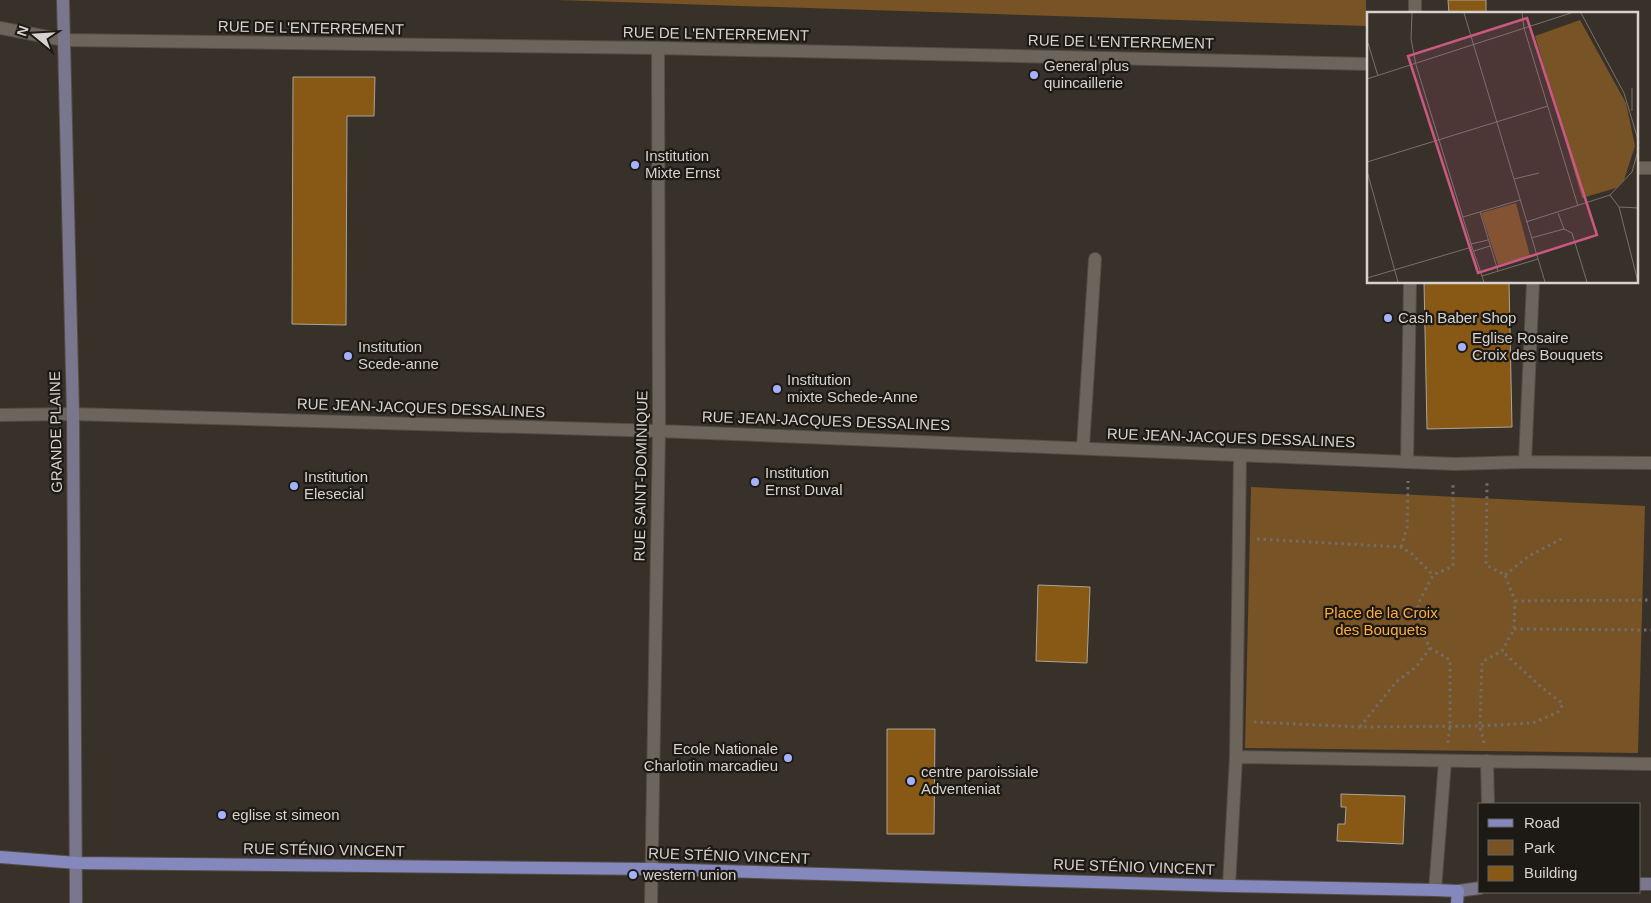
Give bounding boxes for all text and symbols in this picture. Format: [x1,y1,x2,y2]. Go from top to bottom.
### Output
north arrow [10,10,60,60]
inset map [1367,12,1638,284]
street label: RUE DE L'ENTERREMENT [218,17,404,38]
street label: RUE DE L'ENTERREMENT [623,23,809,44]
text: N [13,24,32,38]
street label: RUE DE L'ENTERREMENT [1028,31,1214,52]
place label: General plus quincaillerie [1044,57,1129,91]
marker: General plus quincaillerie [1028,69,1040,81]
place label: Institution Mixte Ernst [645,147,721,181]
marker: Institution Mixte Ernst [629,159,641,171]
place label: Cash Baber Shop [1398,309,1516,326]
marker: Cash Baber Shop [1382,312,1394,324]
place label: Eglise Rosaire Croix des Bouquets [1472,329,1603,363]
place label: Institution Scede-anne [358,338,439,372]
marker: Eglise Rosaire Croix des Bouquets [1456,341,1468,353]
marker: Institution Scede-anne [342,350,354,362]
street label: GRANDE PLAINE [46,371,65,493]
place label: Institution mixte Schede-Anne [787,371,918,405]
marker: Institution mixte Schede-Anne [771,383,783,395]
street label: RUE SAINT-DOMINIQUE [631,390,650,562]
street label: RUE JEAN-JACQUES DESSALINES [297,395,545,420]
street label: RUE JEAN-JACQUES DESSALINES [702,408,950,433]
street label: RUE JEAN-JACQUES DESSALINES [1107,425,1355,450]
place label: Institution Ernst Duval [765,464,843,498]
place label: Institution Elesecial [304,468,368,502]
marker: Institution Ernst Duval [749,476,761,488]
marker: Institution Elesecial [288,480,300,492]
park label: Place de la Croix des Bouquets [1324,604,1438,638]
place label: Ecole Nationale Charlotin marcadieu [644,740,778,774]
marker: Ecole Nationale Charlotin marcadieu [782,752,794,764]
place label: centre paroissiale Adventeniat [921,763,1039,797]
marker: centre paroissiale Adventeniat [905,775,917,787]
legend [1478,803,1641,893]
place label: eglise st simeon [232,806,340,823]
marker: eglise st simeon [216,809,228,821]
text: Road [1524,814,1560,831]
text: Park [1524,839,1555,856]
street label: RUE STÉNIO VINCENT [243,840,405,859]
street label: RUE STÉNIO VINCENT [648,844,810,867]
street label: RUE STÉNIO VINCENT [1053,855,1215,878]
text: Building [1524,864,1577,881]
place label: western union [642,866,736,883]
marker: western union [627,869,639,881]

